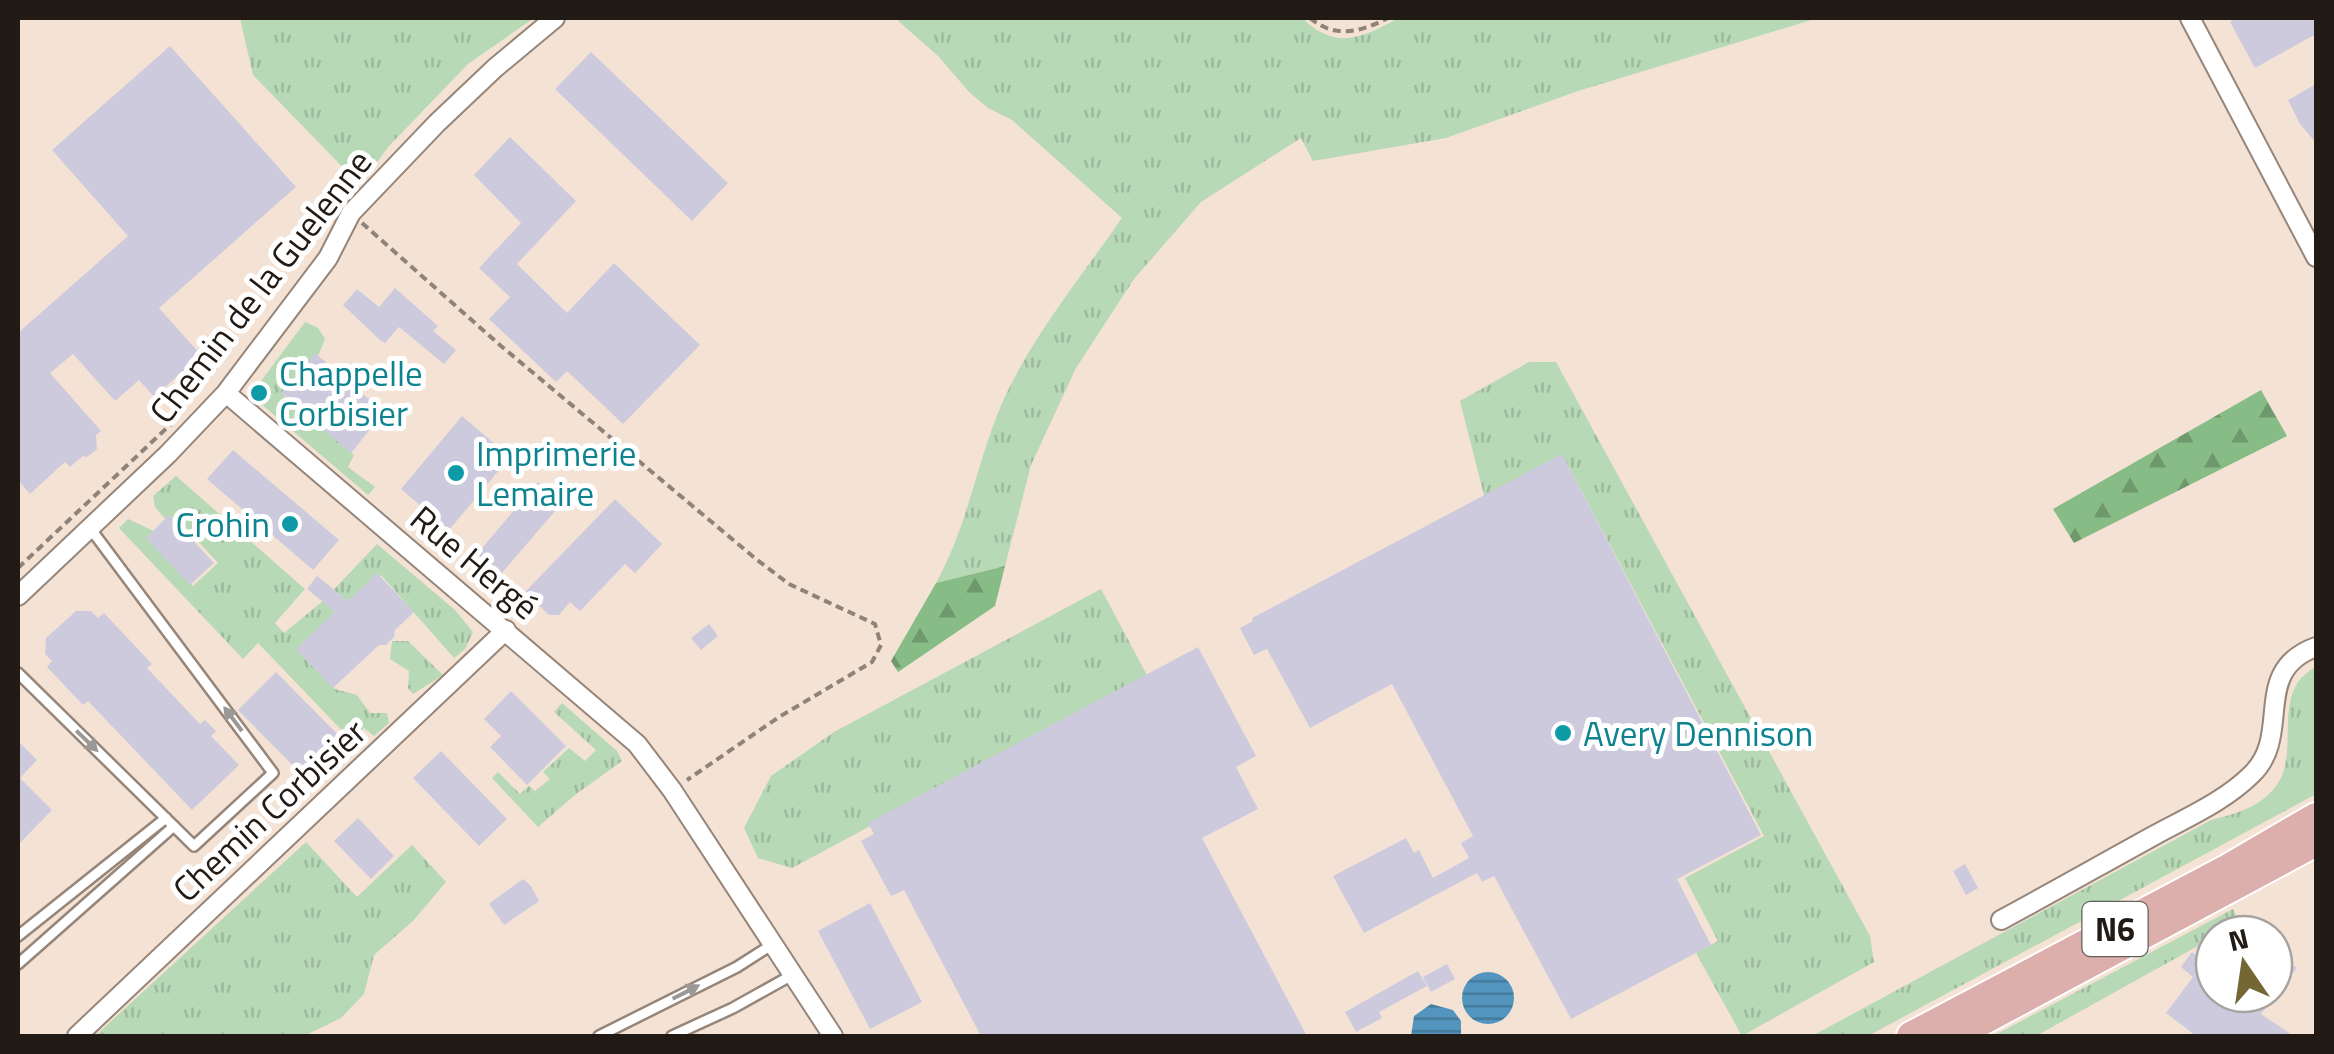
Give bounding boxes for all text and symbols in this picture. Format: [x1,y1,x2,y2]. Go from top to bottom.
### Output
street label: Chemin de la Guelenne [136,137,384,435]
place label: Chappelle Corbisier [279,346,423,440]
marker: Chappelle Corbisier [248,382,270,404]
place label: Imprimerie Lemaire [476,426,636,520]
marker: Imprimerie Lemaire [445,462,467,484]
street label: Rue Hergé [399,492,551,632]
place label: Crohin [176,497,270,551]
marker: Crohin [279,513,301,535]
street label: Chemin Corbisier [160,706,378,914]
one-way arrow [223,706,243,732]
place label: Avery Dennison [1583,706,1813,760]
marker: Avery Dennison [1552,722,1574,744]
one-way arrow [75,729,99,752]
road number: N6 [2082,902,2148,956]
north arrow [2194,914,2294,1014]
text: N [2224,916,2253,962]
one-way arrow [671,984,700,1001]

